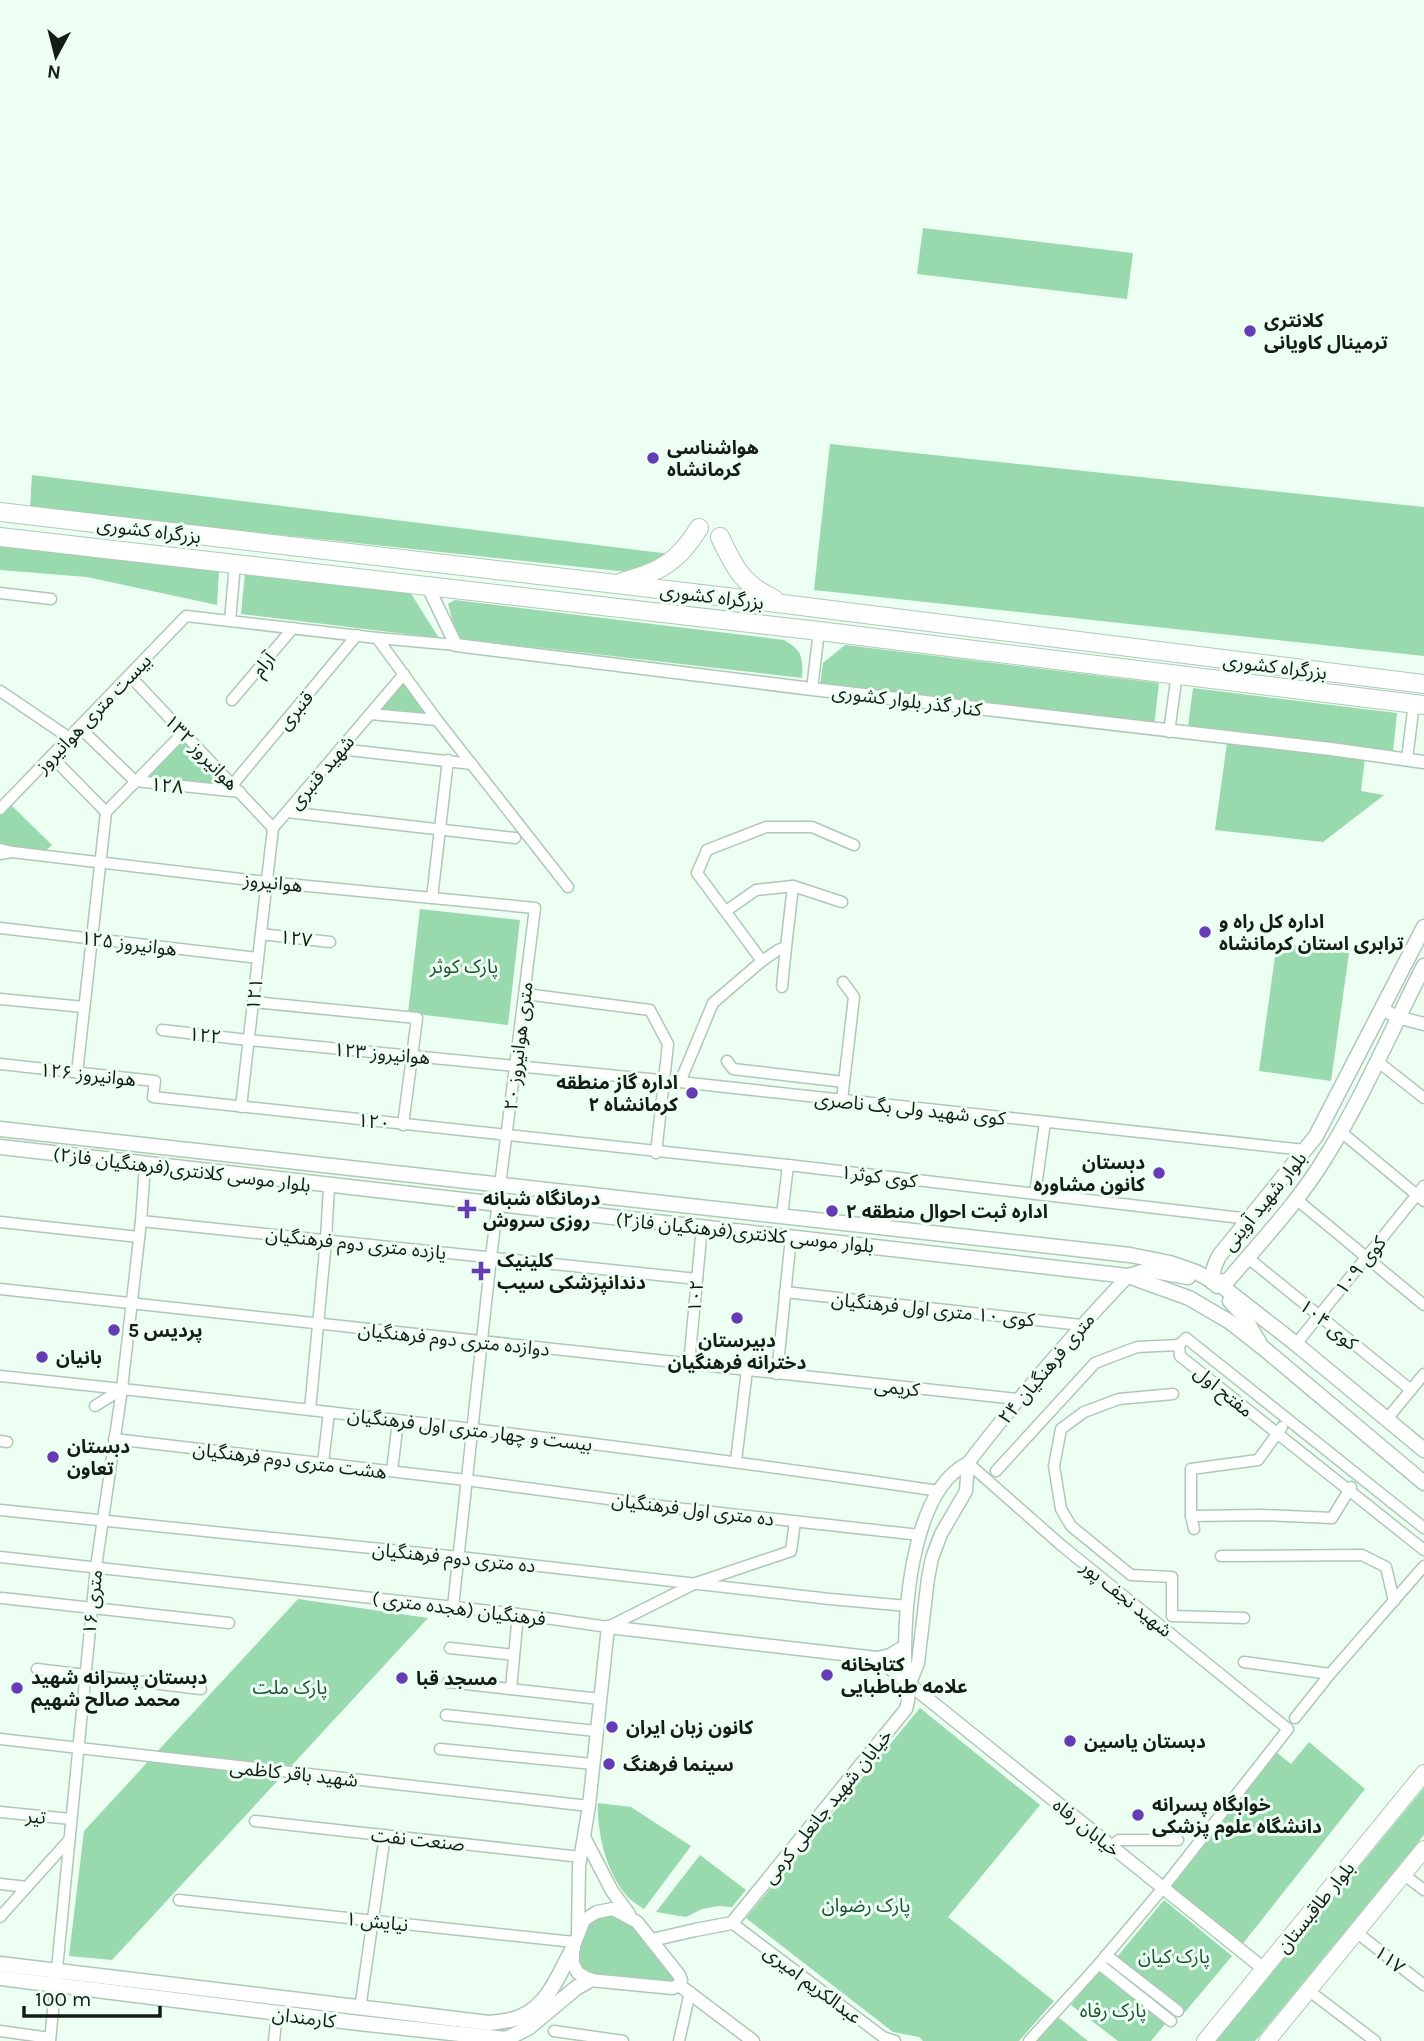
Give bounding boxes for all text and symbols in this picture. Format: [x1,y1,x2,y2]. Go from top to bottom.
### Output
north arrow [21,21,91,91]
text: N [46,60,62,84]
place label: کلانتری ترمینال کاویانی [1264,310,1388,354]
marker: کلانتری ترمینال کاویانی [1242,323,1258,339]
place label: هواشناسی کرمانشاه [667,437,759,481]
marker: هواشناسی کرمانشاه [645,450,661,466]
street label: بزرگراه کشوری [96,514,202,548]
street label: بزرگراه کشوری [659,580,765,614]
street label: آرام [247,647,283,683]
street label: بیست متری هوانیروز [31,650,156,778]
street label: بزرگراه کشوری [1222,650,1328,684]
street label: کنار گذر بلوار کشوری [831,681,984,721]
street label: قنبری [273,687,318,734]
street label: هوانیروز ۱۳۲ [160,710,243,795]
street label: شهید قنبری [284,731,359,814]
street label: ۱۲۸ [150,773,184,799]
street label: هوانیروز [241,869,304,897]
place label: اداره کل راه و ترابری استان کرمانشاه [1219,911,1404,955]
marker: اداره کل راه و ترابری استان کرمانشاه [1197,924,1213,940]
street label: ۱۲۷ [278,926,314,952]
street label: هوانیروز ۱۲۵ [80,927,178,961]
park label: پارک کوثر [429,956,498,979]
street label: ۱۲۱ [242,977,268,1012]
street label: ۲۰ متری هوانیروز [500,981,538,1112]
street label: ۱۲۲ [187,1023,222,1049]
street label: ۱۲۳ هوانیروز [333,1039,431,1069]
street label: هوانیروز ۱۲۶ [39,1059,137,1091]
place label: اداره گاز منطقه ۲ کرمانشاه [556,1072,678,1116]
marker: اداره گاز منطقه ۲ کرمانشاه [684,1085,700,1101]
street label: کوی شهید ولی بگ ناصری [813,1088,1008,1130]
street label: ۱۲۰ [357,1109,391,1135]
street label: بلوار موسی کلانتری(فرهنگیان فاز۲) [52,1143,312,1197]
street label: بلوار شهید آوینی [1218,1148,1311,1256]
place label: دبستان کانون مشاوره [1034,1152,1145,1196]
street label: کوی کوثر۱ [840,1161,919,1193]
marker: دبستان کانون مشاوره [1151,1165,1167,1181]
place label: درمانگاه شبانه روزی سروش [483,1188,601,1232]
marker: درمانگاه شبانه روزی سروش [457,1199,477,1219]
place label: اداره ثبت احوال منطقه ۲ [846,1201,1048,1223]
marker: اداره ثبت احوال منطقه ۲ [824,1203,840,1219]
street label: بلوار موسی کلانتری(فرهنگیان فاز۲) [615,1208,875,1257]
street label: یازده متری دوم فرهنگیان [264,1224,447,1267]
street label: کوی ۱۰۹ [1331,1231,1392,1299]
place label: کلینیک دندانپزشکی سیب [497,1250,646,1295]
marker: کلینیک دندانپزشکی سیب [471,1261,491,1281]
street label: ۱۰۲ [684,1279,708,1313]
street label: کوی ۱۰ متری اول فرهنگیان [830,1288,1037,1332]
street label: کوی ۱۰۴ [1295,1295,1363,1356]
street label: ۲۴ متری فرهنگیان [994,1309,1099,1428]
marker: دبیرستان دخترانه فرهنگیان [729,1310,745,1326]
street label: دوازده متری دوم فرهنگیان [357,1319,551,1364]
place label: پردیس 5 [128,1320,203,1343]
marker: پردیس 5 [106,1322,122,1338]
place label: دبیرستان دخترانه فرهنگیان [668,1330,806,1374]
place label: بانیان [56,1347,102,1369]
marker: بانیان [34,1349,50,1365]
street label: مفتح اول [1188,1361,1257,1425]
street label: کریمی [873,1375,922,1401]
street label: بیست و چهار متری اول فرهنگیان [346,1404,594,1457]
place label: دبستان تعاون [67,1436,130,1480]
street label: هشت متری دوم فرهنگیان [191,1438,388,1487]
marker: دبستان تعاون [45,1449,61,1465]
street label: ده متری اول فرهنگیان [610,1489,775,1531]
street label: ده متری دوم فرهنگیان [371,1538,537,1580]
street label: شهید نجف پور [1075,1555,1176,1643]
street label: ۱۶ متری [79,1568,107,1636]
street label: فرهنگیان (هجده متری ) [371,1587,547,1631]
place label: کتابخانه علامه طباطبایی [841,1654,968,1698]
place label: دبستان پسرانه شهید محمد صالح شهیم [31,1667,207,1714]
marker: کتابخانه علامه طباطبایی [819,1667,835,1683]
place label: مسجد قبا [416,1668,497,1690]
marker: مسجد قبا [394,1670,410,1686]
park label: پارک ملت [252,1677,328,1700]
marker: دبستان پسرانه شهید محمد صالح شهیم [9,1680,25,1696]
place label: کانون زبان ایران [626,1717,753,1739]
marker: کانون زبان ایران [604,1719,620,1735]
street label: خیابان شهید جانعلی کرمی [759,1725,897,1888]
place label: دبستان یاسین [1084,1731,1206,1753]
marker: دبستان یاسین [1062,1733,1078,1749]
place label: سینما فرهنگ [623,1754,734,1776]
street label: شهید باقر کاظمی [229,1756,359,1792]
marker: سینما فرهنگ [601,1756,617,1772]
street label: خیابان رفاه [1048,1794,1124,1862]
place label: خوابگاه پسرانه دانشگاه علوم پزشکی [1152,1794,1322,1841]
street label: تیر [24,1805,47,1829]
marker: خوابگاه پسرانه دانشگاه علوم پزشکی [1130,1807,1146,1823]
street label: صنعت نفت [370,1824,466,1856]
street label: بلوار طاقبستان [1272,1858,1359,1958]
park label: پارک رضوان [822,1895,910,1918]
street label: نیایش ۱ [344,1908,409,1936]
street label: عبدالکریم امیری [757,1941,866,2031]
street label: ۱۱۷ [1370,1941,1409,1979]
park label: پارک کیان [1138,1946,1210,1969]
scale bar [24,1974,161,2018]
text: 100 m [35,1987,92,2011]
park label: پارک رفاه [1080,2000,1146,2023]
street label: کارمندان [271,2003,338,2033]

